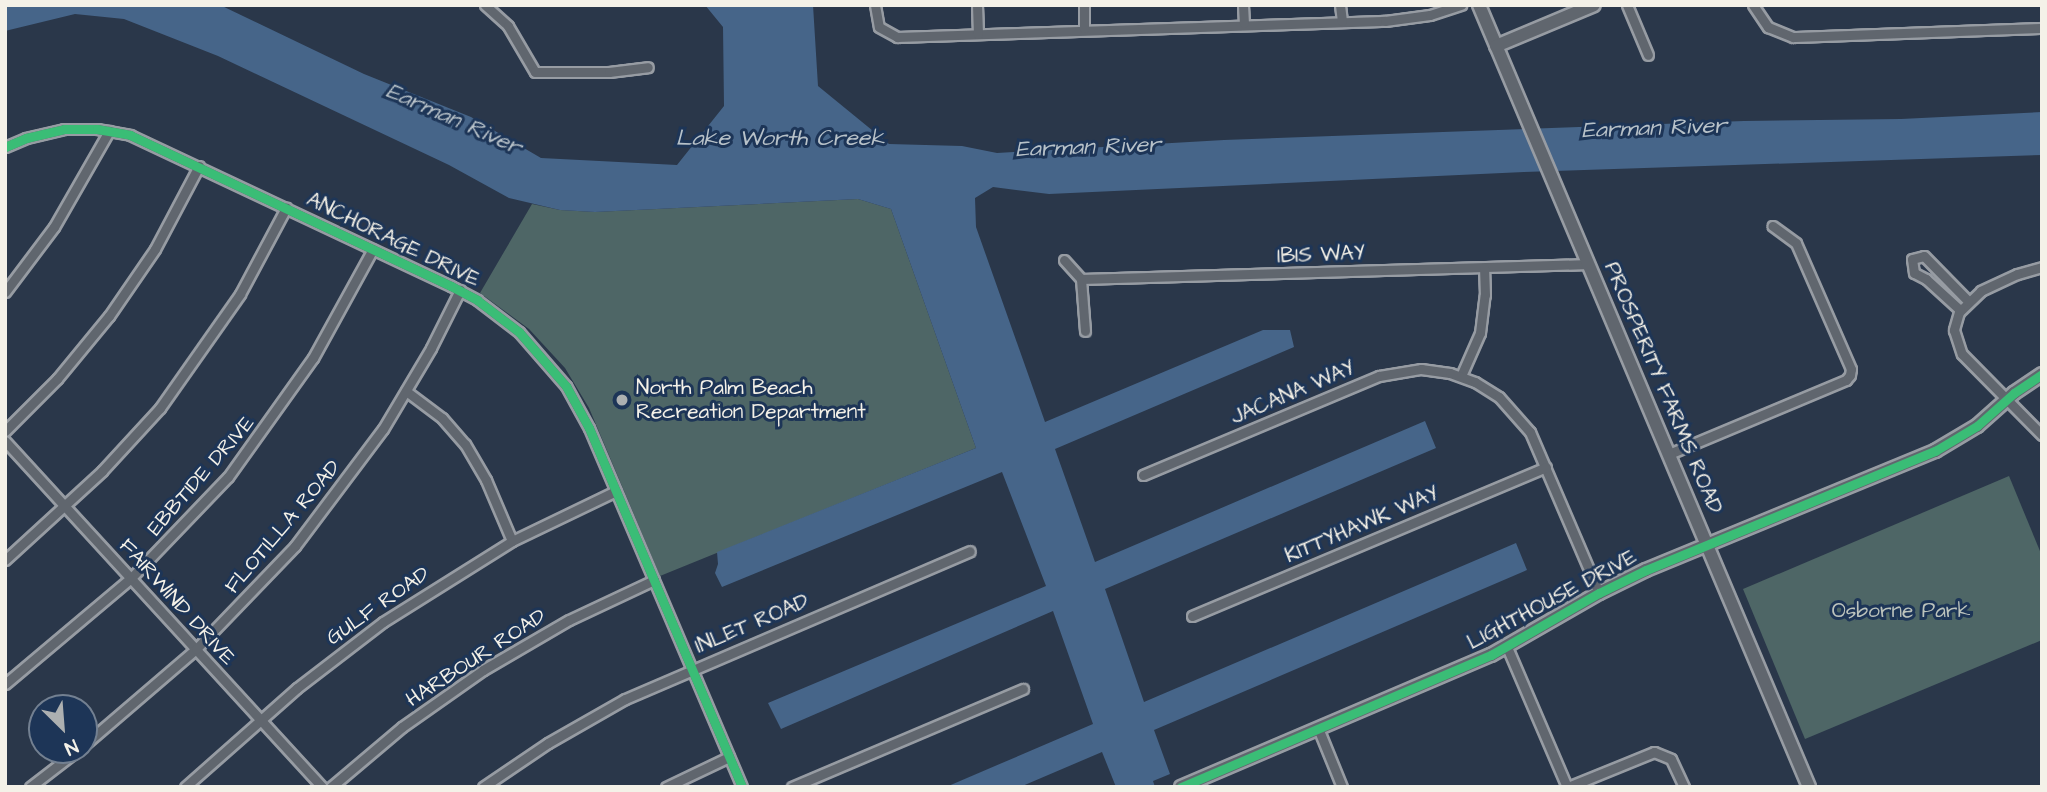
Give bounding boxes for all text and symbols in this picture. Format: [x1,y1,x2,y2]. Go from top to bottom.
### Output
water label: Earman River [382,77,526,161]
water label: Earman River [1581,112,1727,144]
water label: Lake Worth Creek [676,124,884,152]
water label: Earman River [1015,131,1161,163]
street label: ANCHORAGE DRIVE [302,187,484,293]
street label: IBIS WAY [1277,241,1365,269]
street label: PROSPERITY FARMS ROAD [1598,258,1728,518]
street label: JACANA WAY [1227,356,1359,430]
place label: North Palm Beach Recreation Department [636,375,866,425]
marker: North Palm Beach Recreation Department [614,392,630,408]
street label: EBBTIDE DRIVE [142,411,260,541]
street label: FLOTILLA ROAD [220,455,346,599]
street label: KITTYHAWK WAY [1281,481,1443,569]
street label: FAIRWIND DRIVE [114,534,240,670]
street label: LIGHTHOUSE DRIVE [1463,545,1641,655]
street label: GULF ROAD [322,561,434,651]
street label: INLET ROAD [691,589,813,659]
park label: Osborne Park [1832,598,1970,624]
street label: HARBOUR ROAD [401,603,551,713]
north arrow [28,694,98,764]
text: N [60,732,82,761]

